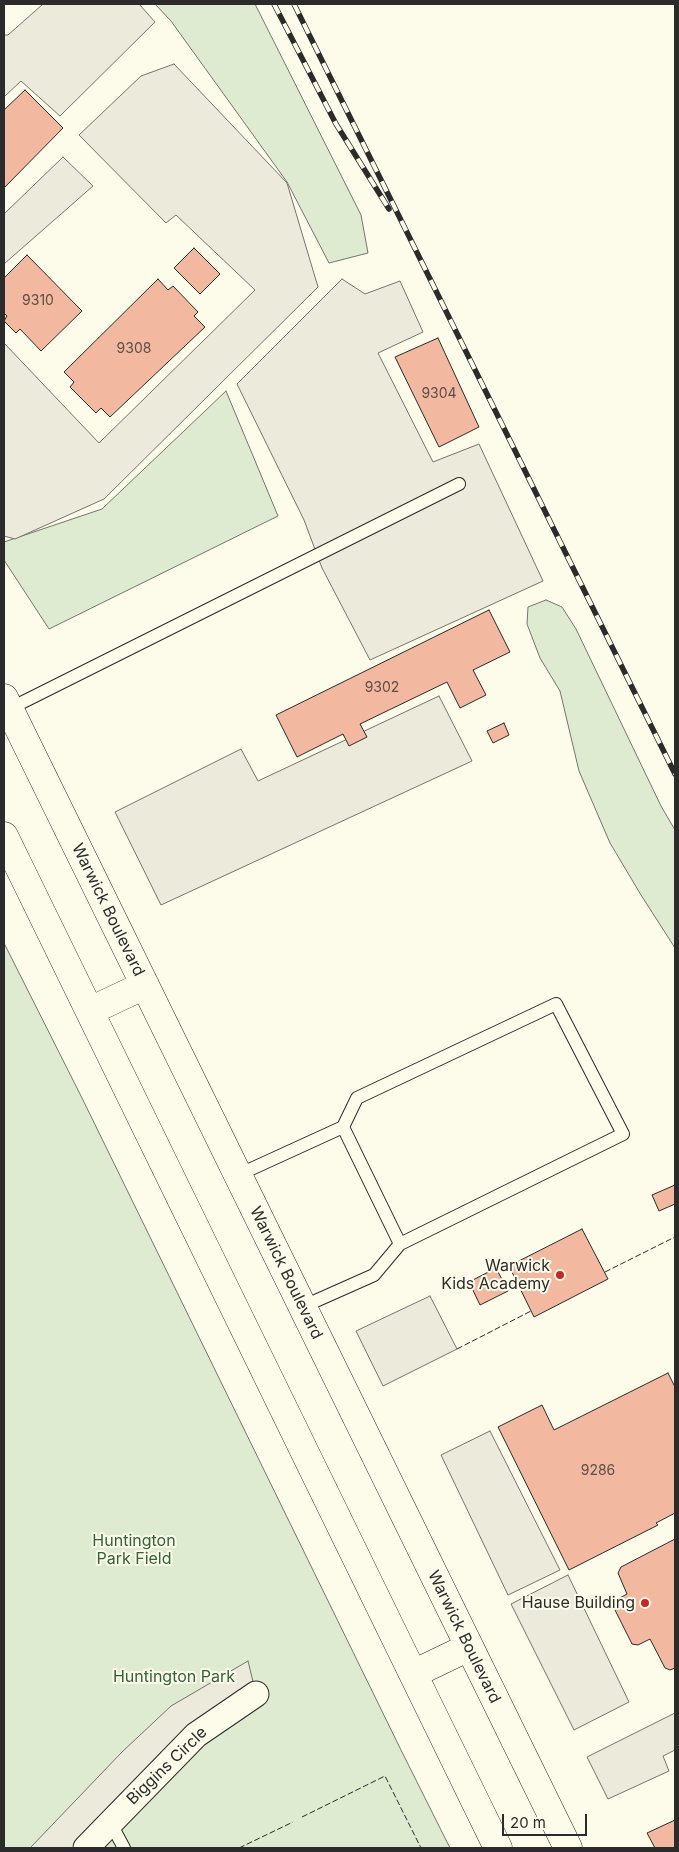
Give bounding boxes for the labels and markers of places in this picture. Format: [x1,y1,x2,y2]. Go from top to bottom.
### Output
place label: Warwick Kids Academy [441,1256,550,1294]
marker: Warwick Kids Academy [554,1269,566,1281]
place label: Hause Building [522,1593,635,1613]
marker: Hause Building [639,1597,651,1609]

